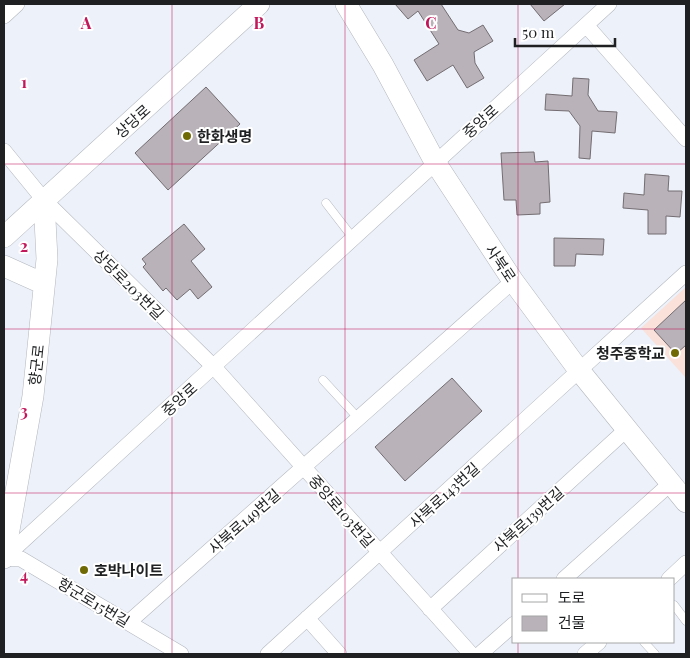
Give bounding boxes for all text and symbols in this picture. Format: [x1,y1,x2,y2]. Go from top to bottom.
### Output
text: A [80,12,92,33]
text: B [254,12,265,33]
text: C [425,12,437,33]
scale bar [515,15,615,47]
text: 50 m [522,22,555,42]
text: 1 [21,71,27,92]
street label: 상당로 [110,100,154,142]
street label: 중앙로 [458,100,502,142]
place label: 한화생명 [197,126,252,146]
marker: 한화생명 [181,130,193,142]
text: 2 [20,235,28,256]
street label: 사북로 [481,240,521,286]
street label: 상당로203번길 [89,244,169,324]
street label: 향군로 [24,343,48,387]
place label: 청주중학교 [596,343,665,363]
marker: 청주중학교 [669,347,681,359]
street label: 중앙로 [157,378,201,420]
text: 3 [20,400,28,421]
street label: 사북로143번길 [404,458,484,532]
street label: 중앙로103번길 [305,470,379,552]
street label: 사북로139번길 [488,482,568,556]
street label: 사북로149번길 [204,484,284,558]
place label: 호박나이트 [94,560,163,580]
text: 4 [20,564,28,585]
marker: 호박나이트 [78,564,90,576]
street label: 향군로15번길 [54,573,134,631]
legend [512,578,675,643]
text: 도로 [558,587,586,607]
text: 건물 [558,612,586,632]

